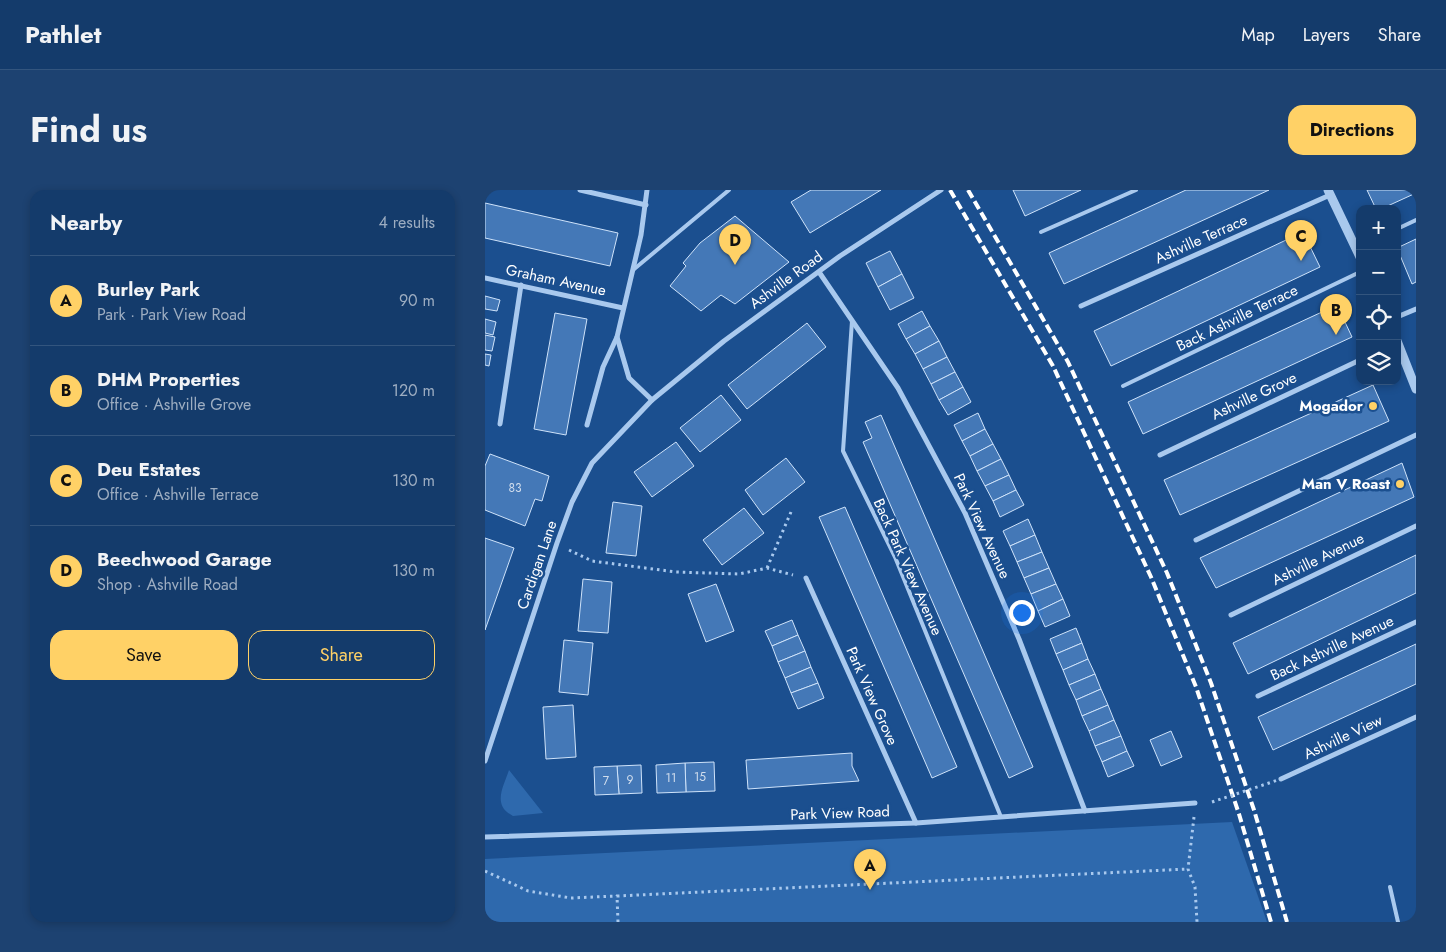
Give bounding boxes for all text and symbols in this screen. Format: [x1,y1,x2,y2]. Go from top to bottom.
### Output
text: Pathlet [25,17,101,52]
text: Map [1241,22,1275,48]
text: Layers [1303,22,1350,48]
text: Share [1378,22,1421,48]
text: Find us [30,105,147,155]
button: Directions [1288,105,1416,155]
map controls [1356,205,1401,385]
button: + [1356,205,1401,250]
text: Nearby [50,208,122,238]
street label: Ashville Terrace [1151,209,1251,269]
text: 4 results [379,211,435,234]
pin: C [1285,220,1317,261]
pin: D [719,224,751,265]
street label: Ashville Road [745,246,827,314]
button: − [1356,250,1401,295]
street label: Graham Avenue [504,259,608,301]
text: Burley Park [97,276,200,303]
street label: Back Ashville Terrace [1172,279,1302,357]
text: A [60,289,72,312]
text: 90 m [399,289,435,312]
pin: B [1320,294,1352,335]
button: locate [1356,295,1401,340]
text: Park · Park View Road [97,303,246,326]
button: layers [1356,340,1401,385]
text: DHM Properties [97,366,240,393]
street label: Ashville Grove [1208,366,1301,425]
text: B [61,379,71,402]
text: 120 m [392,379,435,402]
text: Office · Ashville Grove [97,393,251,416]
place label: Mogador [1299,395,1364,417]
marker: Mogador [1367,400,1379,412]
text: Deu Estates [97,456,200,483]
text: C [60,469,72,492]
text: 130 m [392,469,435,492]
street label: Park View Avenue [948,470,1016,583]
place label: Man V Roast [1302,473,1390,495]
marker: Man V Roast [1394,478,1406,490]
house number: 83 [508,479,522,497]
text: Office · Ashville Terrace [97,483,259,506]
street label: Back Park View Avenue [868,495,948,639]
street label: Cardigan Lane [511,517,563,612]
street label: Ashville Avenue [1268,527,1368,591]
text: Beechwood Garage [97,546,272,573]
text: D [60,559,72,582]
text: 130 m [392,559,435,582]
text: Shop · Ashville Road [97,573,238,596]
your location [1009,600,1035,626]
street label: Back Ashville Avenue [1267,610,1398,686]
button: Save [50,630,238,680]
button: Share [248,630,435,680]
street label: Park View Grove [840,643,904,749]
street label: Ashville View [1300,709,1387,765]
house number: 15 [694,768,706,786]
house number: 11 [666,769,676,787]
house number: 9 [627,771,634,789]
house number: 7 [603,772,610,790]
street label: Park View Road [790,800,890,826]
pin: A [854,849,886,890]

